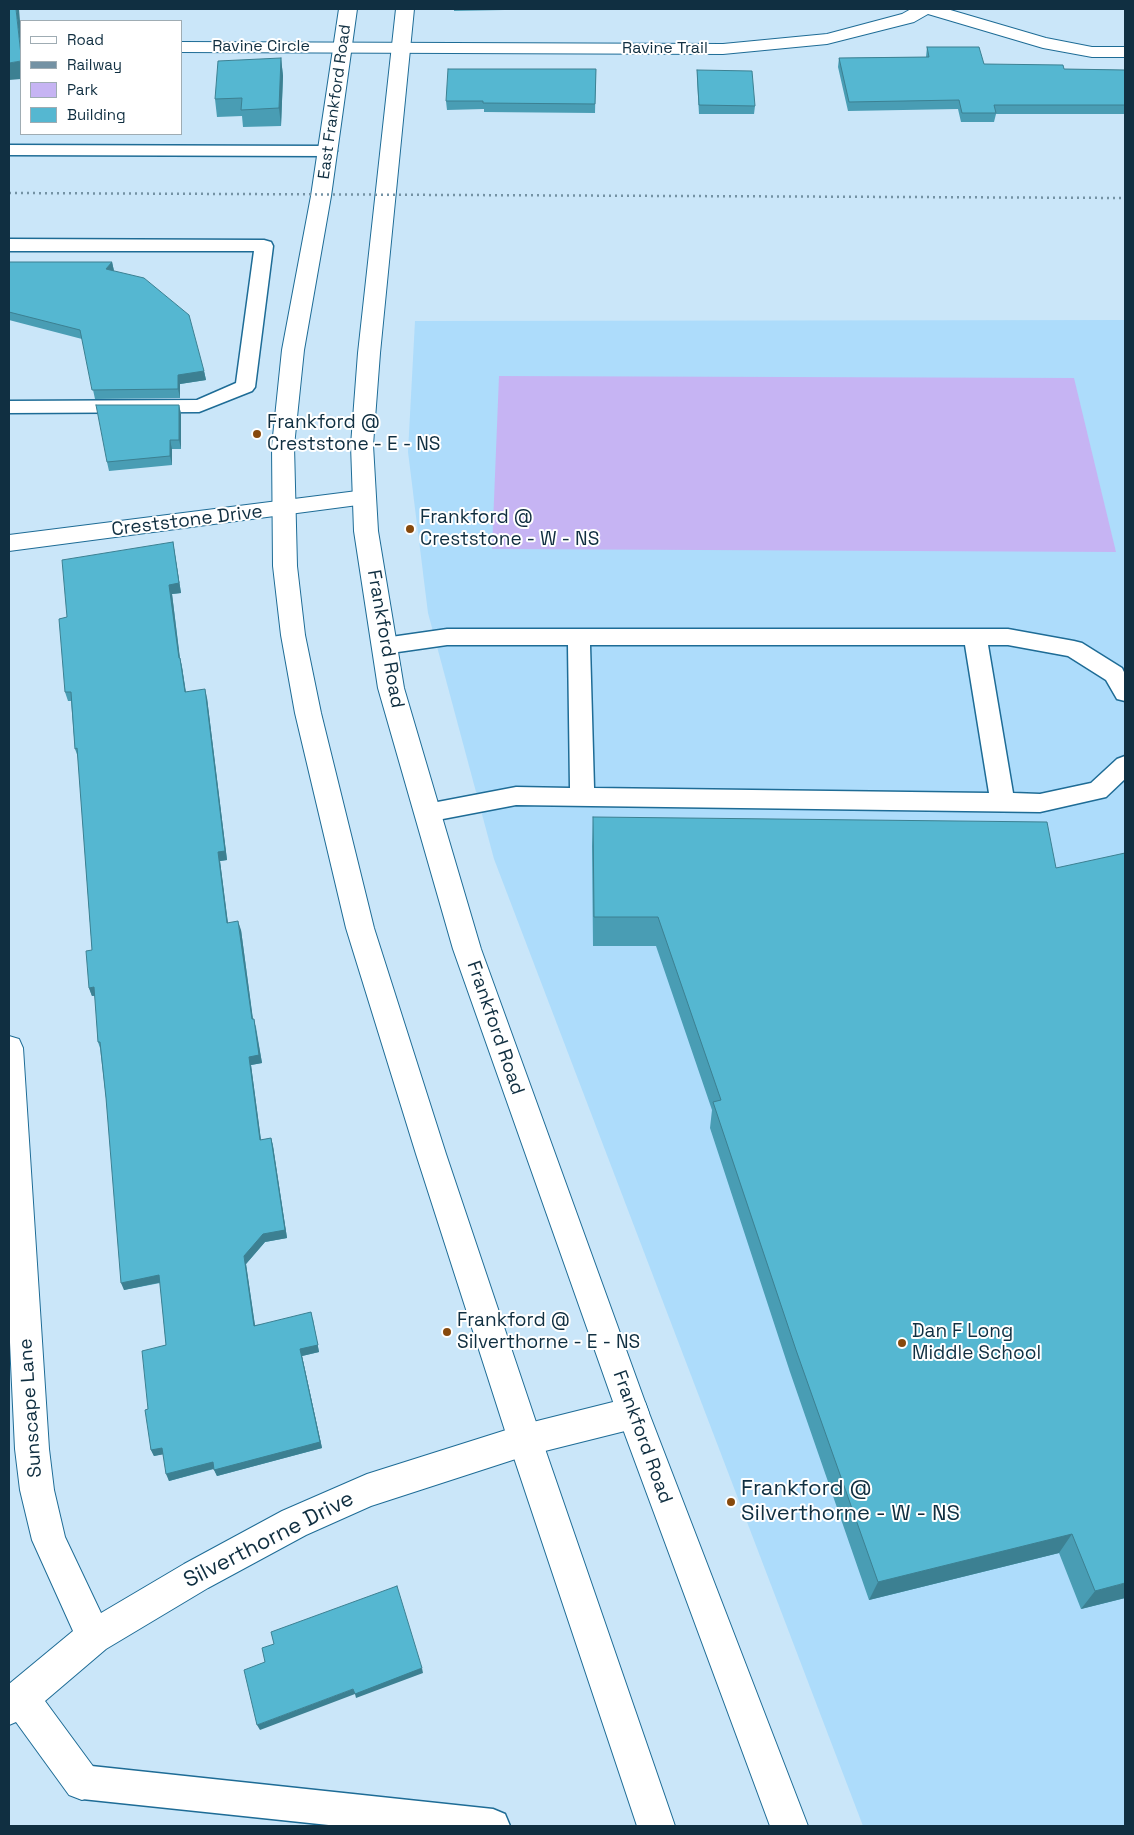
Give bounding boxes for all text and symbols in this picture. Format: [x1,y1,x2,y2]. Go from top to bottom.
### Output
legend [20,20,182,135]
street label: East Frankford Road [315,23,355,181]
text: Road [67,30,104,49]
street label: Ravine Circle [212,37,310,57]
street label: Ravine Trail [622,39,708,59]
text: Railway [67,55,122,74]
text: Park [67,80,98,99]
text: Building [67,105,126,124]
place label: Frankford @ Creststone - E - NS [267,412,440,456]
marker: Frankford @ Creststone - E - NS [251,428,263,440]
street label: Creststone Drive [110,500,264,542]
place label: Frankford @ Creststone - W - NS [420,507,599,551]
marker: Frankford @ Creststone - W - NS [404,523,416,535]
street label: Frankford Road [362,568,408,710]
street label: Frankford Road [461,958,529,1098]
place label: Frankford @ Silverthorne - E - NS [457,1310,640,1354]
place label: Dan F Long Middle School [912,1321,1041,1365]
marker: Frankford @ Silverthorne - E - NS [441,1326,453,1338]
street label: Sunscape Lane [15,1337,47,1479]
marker: Dan F Long Middle School [896,1337,908,1349]
street label: Frankford Road [607,1367,677,1507]
place label: Frankford @ Silverthorne - W - NS [741,1476,960,1528]
street label: Silverthorne Drive [180,1486,358,1594]
marker: Frankford @ Silverthorne - W - NS [725,1496,737,1508]

